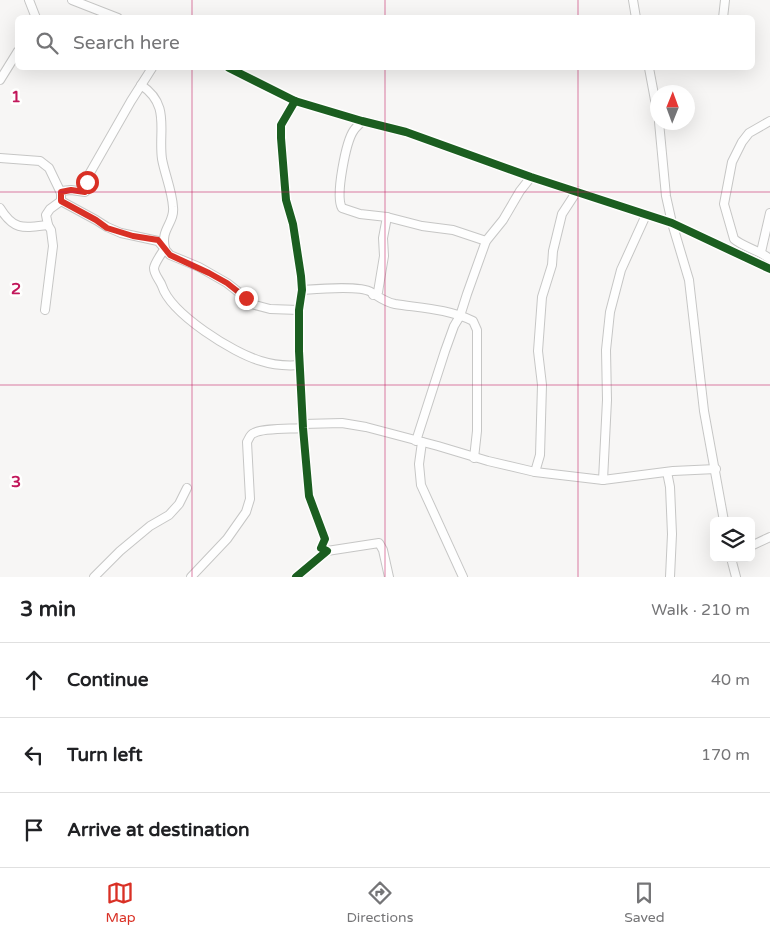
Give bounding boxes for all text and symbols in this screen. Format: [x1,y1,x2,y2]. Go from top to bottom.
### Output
search box [15,15,755,70]
icon: search [33,29,61,57]
text: Search here [73,32,180,54]
north arrow [650,85,695,130]
text: 1 [11,87,21,107]
route start [76,171,99,194]
text: 2 [11,279,21,299]
route end [235,287,258,310]
text: 3 [11,472,21,492]
map controls [710,517,755,562]
button: layers [710,517,755,562]
text: 3 min [20,597,76,622]
text: Walk · 210 m [651,600,750,620]
icon: ahead [20,666,48,694]
text: Continue [67,669,149,691]
text: 40 m [711,670,750,690]
icon: left [20,741,48,769]
text: Turn left [67,744,143,766]
text: 170 m [701,745,750,765]
icon: arrive [20,816,48,844]
text: Arrive at destination [67,819,250,841]
tab: Map [105,879,136,926]
tab: Directions [346,879,413,926]
tab: Saved [624,879,665,926]

